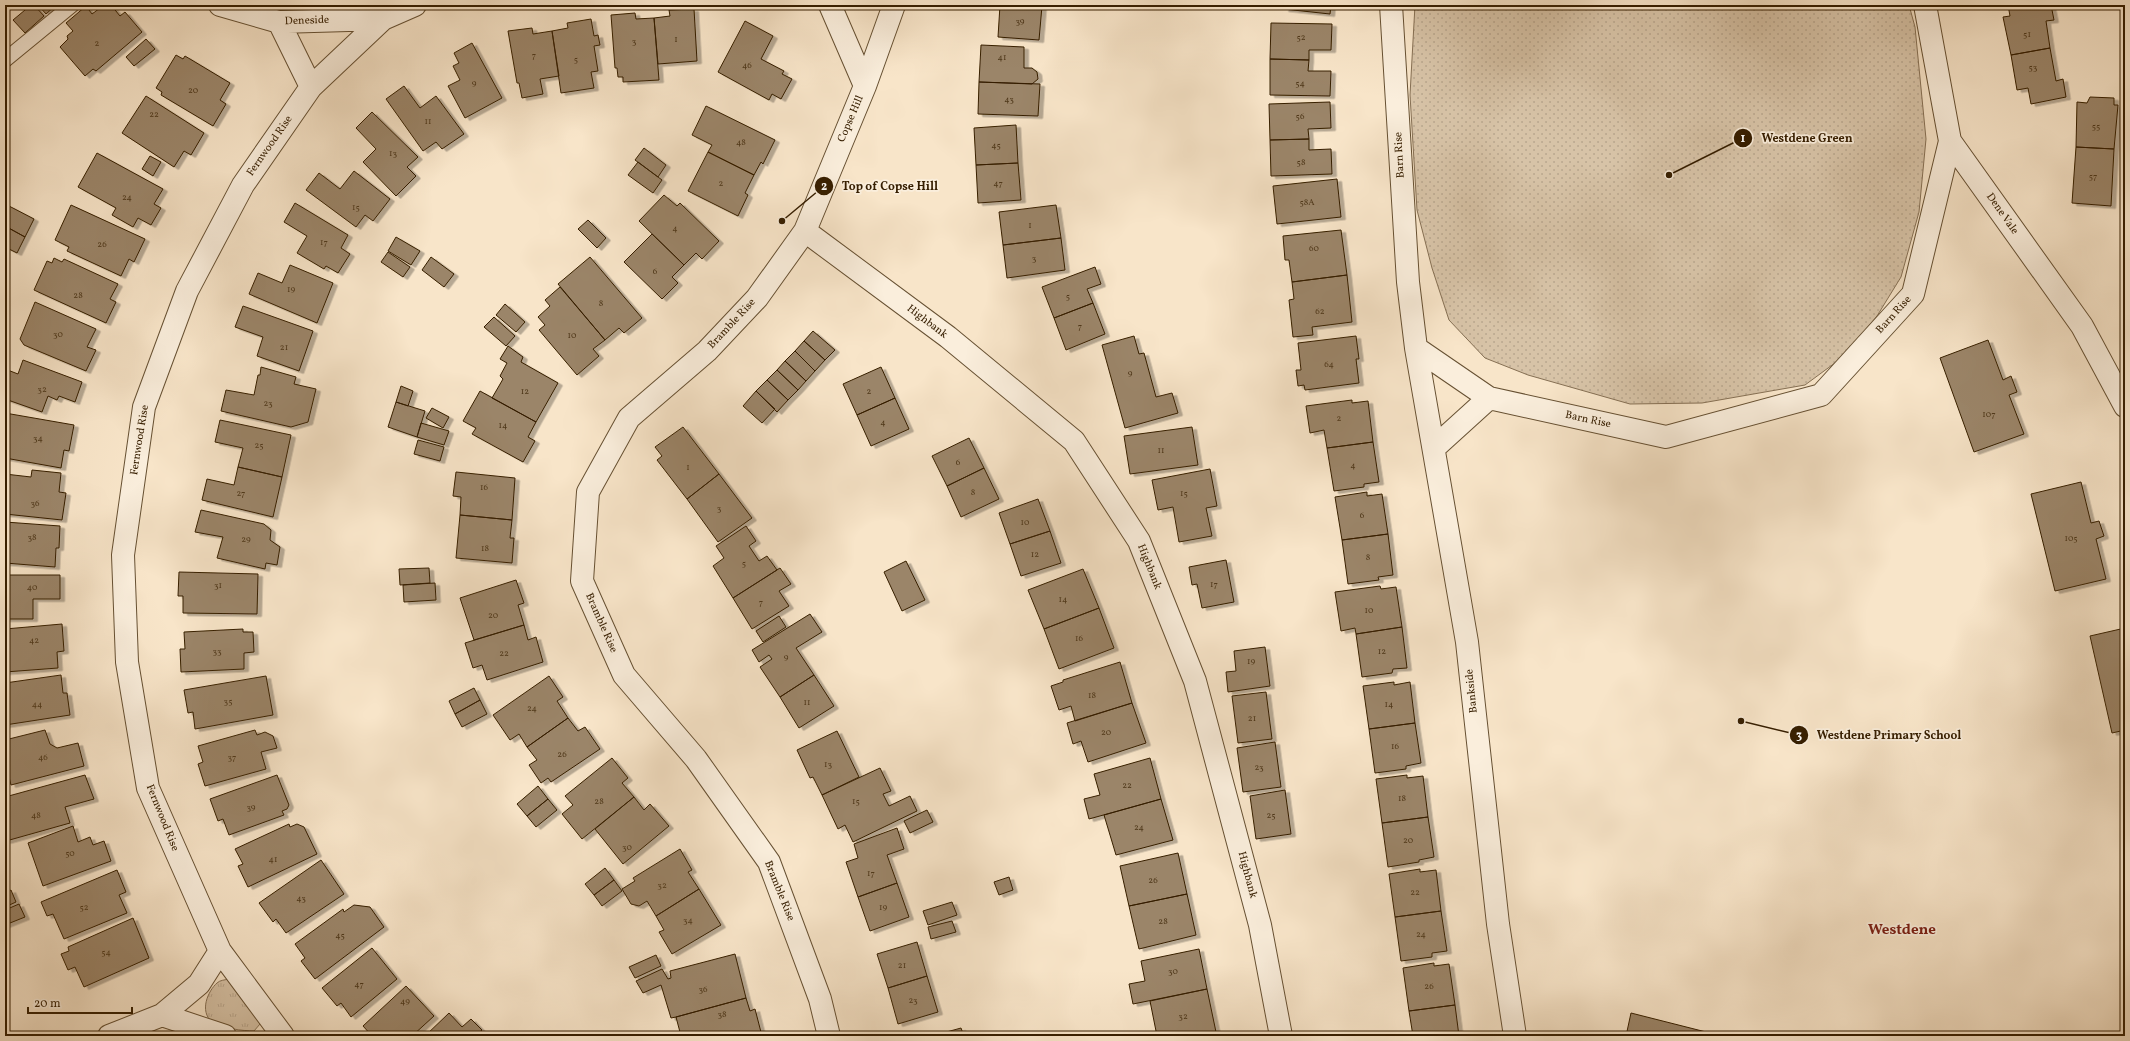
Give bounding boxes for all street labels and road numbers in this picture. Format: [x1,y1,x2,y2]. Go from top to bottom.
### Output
street label: Deneside [285,13,329,29]
street label: Copse Hill [834,93,868,145]
street label: Fernwood Rise [244,113,296,179]
street label: Barn Rise [1391,131,1409,179]
street label: Dene Vale [1982,190,2022,238]
street label: Barn Rise [1873,293,1915,337]
street label: Bramble Rise [705,295,759,353]
street label: Highbank [903,302,951,342]
street label: Fernwood Rise [127,404,153,476]
street label: Barn Rise [1564,408,1612,432]
street label: Highbank [1133,542,1165,592]
street label: Bramble Rise [581,591,621,655]
street label: Bankside [1462,668,1482,714]
street label: Fernwood Rise [142,782,182,854]
street label: Highbank [1234,850,1260,900]
street label: Bramble Rise [760,858,798,924]

